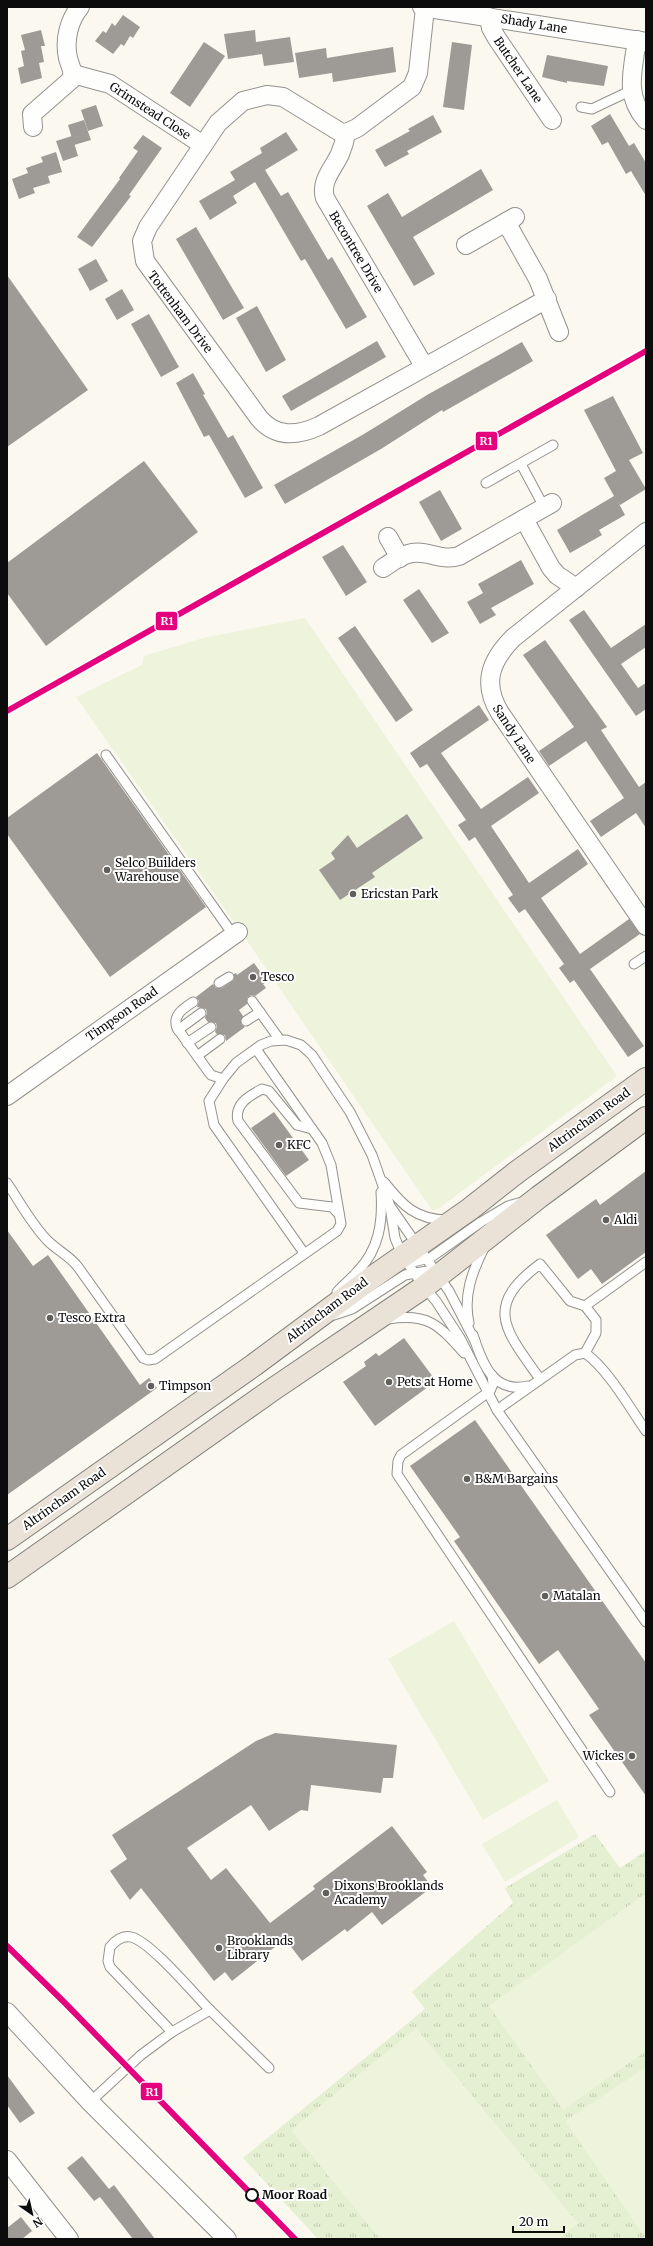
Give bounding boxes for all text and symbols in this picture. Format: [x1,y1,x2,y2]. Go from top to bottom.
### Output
street label: Shady Lane [500,11,568,36]
street label: Butcher Lane [491,34,546,106]
street label: Grimstead Close [107,79,194,142]
street label: Becontree Drive [326,208,387,295]
street label: Tottenham Drive [145,268,216,356]
line badge: R1 [475,431,498,451]
text: R1 [480,434,492,448]
line badge: R1 [155,611,178,631]
text: R1 [161,614,173,628]
street label: Sandy Lane [490,701,539,766]
place label: Selco Builders Warehouse [114,855,196,884]
marker: Selco Builders Warehouse [102,865,112,875]
place label: Ericstan Park [361,886,439,901]
marker: Ericstan Park [348,889,358,899]
place label: Tesco [261,969,294,984]
marker: Tesco [248,972,258,982]
street label: Timpson Road [83,983,160,1044]
street label: Altrincham Road [544,1085,633,1155]
place label: KFC [287,1137,311,1152]
marker: KFC [274,1140,284,1150]
place label: Aldi [613,1212,638,1227]
marker: Aldi [601,1215,611,1225]
street label: Altrincham Road [282,1274,370,1346]
place label: Tesco Extra [58,1310,126,1325]
marker: Tesco Extra [45,1313,55,1323]
place label: Pets at Home [397,1374,473,1389]
marker: Pets at Home [384,1377,394,1387]
place label: Timpson [159,1378,211,1393]
marker: Timpson [146,1381,156,1391]
street label: Altrincham Road [18,1464,108,1534]
place label: B&M Bargains [475,1471,558,1486]
marker: B&M Bargains [462,1474,472,1484]
place label: Matalan [553,1588,601,1603]
marker: Matalan [540,1591,550,1601]
place label: Wickes [582,1748,624,1763]
marker: Wickes [627,1751,637,1761]
place label: Dixons Brooklands Academy [333,1878,444,1907]
marker: Dixons Brooklands Academy [321,1888,331,1898]
place label: Brooklands Library [227,1933,293,1962]
marker: Brooklands Library [214,1943,224,1953]
line badge: R1 [140,2082,163,2101]
text: R1 [146,2085,158,2099]
place label: Moor Road [262,2187,328,2202]
marker: Moor Road [245,2188,259,2202]
north arrow [12,2194,52,2234]
scale bar [513,2208,564,2234]
text: N [30,2214,45,2231]
text: 20 m [519,2214,548,2229]

